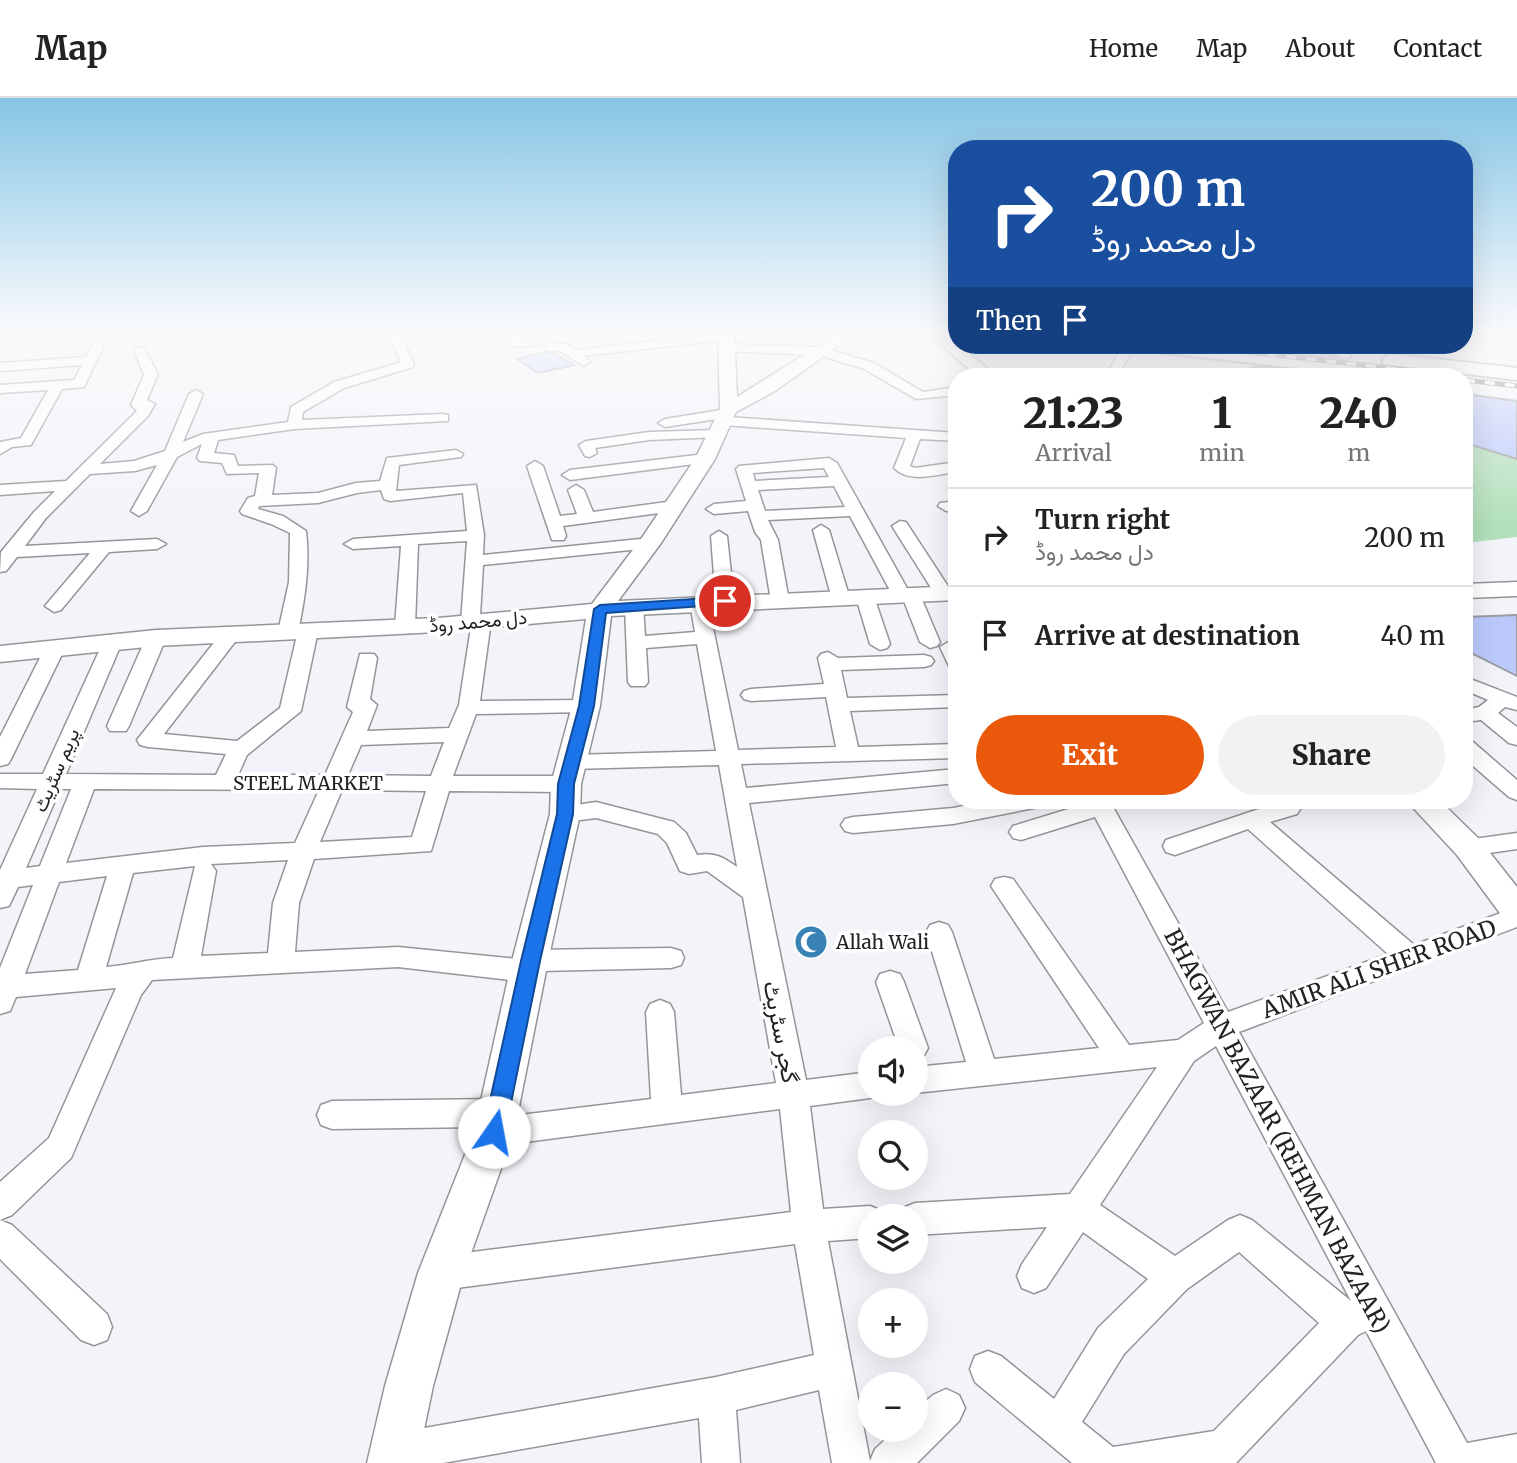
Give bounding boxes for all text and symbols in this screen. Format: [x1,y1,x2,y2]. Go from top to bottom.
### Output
text: Map [35,28,108,69]
text: Home [1089,33,1158,64]
text: Map [1196,33,1247,64]
text: About [1285,33,1355,64]
text: Contact [1393,33,1482,64]
text: 200 m [1091,158,1245,219]
icon: right [976,168,1067,259]
text: دل محمد روڈ [1091,221,1256,261]
icon: arrive [1056,301,1094,339]
text: Then [976,304,1042,337]
text: 21:23 [1023,387,1124,439]
text: 1 [1212,387,1232,439]
text: 240 [1320,387,1398,439]
text: Arrival [1035,438,1112,467]
text: min [1199,438,1245,467]
text: m [1347,438,1370,467]
text: Turn right [1035,503,1170,536]
icon: right [976,518,1014,556]
text: 200 m [1364,521,1445,554]
text: دل محمد روڈ [1035,537,1154,566]
pin [695,571,755,631]
icon: arrive [706,582,744,620]
street label: دل محمد روڈ [428,605,528,637]
icon: arrive [976,616,1014,654]
text: Arrive at destination [1035,619,1300,652]
text: 40 m [1381,619,1445,652]
button: Exit [976,715,1204,795]
button: Share [1218,715,1445,795]
street label: پریم سٹریٹ [28,724,86,816]
street label: STEEL MARKET [233,771,383,795]
street label: AMIR ALI SHER ROAD [1257,913,1500,1025]
mosque icon: Allah Wali [792,923,830,961]
street label: BHAGWAN BAZAAR (REHMAN BAZAAR) [1158,924,1397,1338]
place label: Allah Wali [835,930,929,954]
street label: گجر سٹریٹ [756,978,806,1086]
map controls [858,1036,928,1442]
button: sound [858,1036,928,1106]
position arrow [457,1095,531,1169]
button: search [858,1120,928,1190]
button: layers [858,1204,928,1274]
button: + [858,1288,928,1358]
button: − [858,1372,928,1442]

